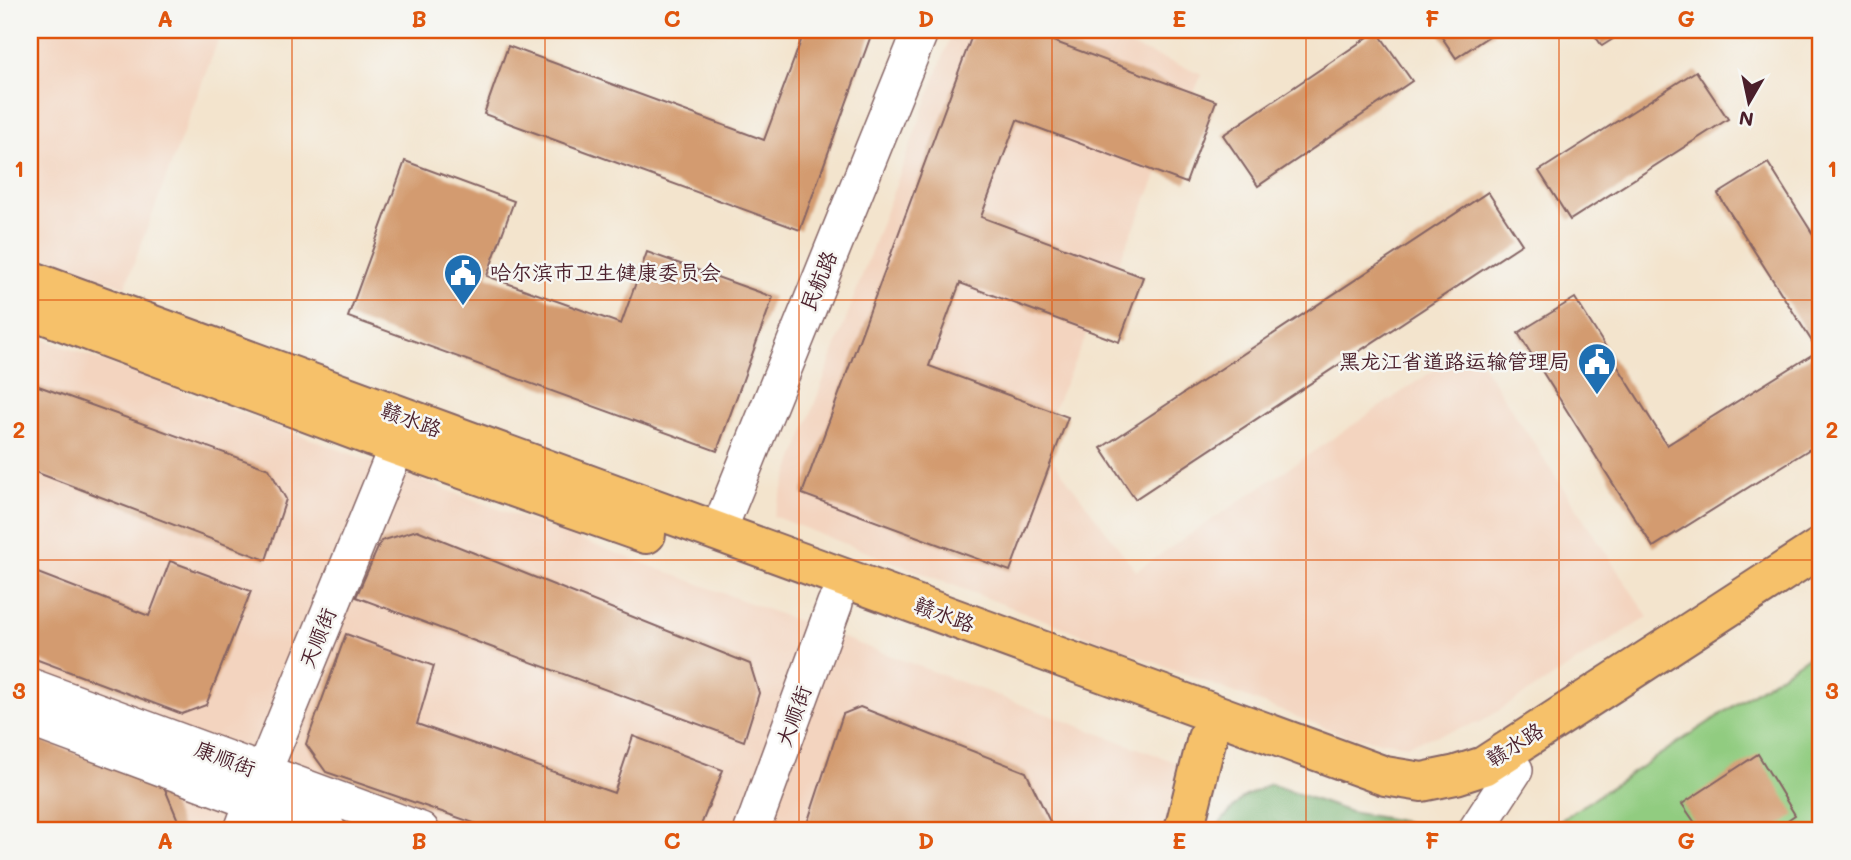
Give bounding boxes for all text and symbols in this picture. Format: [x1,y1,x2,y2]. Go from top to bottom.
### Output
text: A [157,3,173,33]
text: B [411,3,427,33]
text: C [663,3,681,33]
text: D [918,3,934,33]
text: E [1172,3,1186,33]
text: F [1425,3,1439,33]
text: G [1677,3,1695,33]
north arrow [1714,66,1784,136]
text: N [1737,106,1755,133]
text: 1 [14,153,24,183]
text: 1 [1827,153,1837,183]
street label: 民航路 [793,246,842,315]
public building icon: 哈尔滨市卫生健康委员会 [442,252,484,307]
place label: 哈尔滨市卫生健康委员会 [490,258,721,285]
public building icon: 黑龙江省道路运输管理局 [1576,341,1618,396]
place label: 黑龙江省道路运输管理局 [1339,347,1570,374]
street label: 赣水路 [377,395,446,442]
text: 2 [13,414,25,444]
text: 2 [1826,414,1838,444]
street label: 赣水路 [910,590,979,637]
street label: 天顺街 [292,603,341,672]
text: 3 [12,675,26,705]
text: 3 [1825,675,1839,705]
street label: 大顺街 [769,681,816,750]
street label: 赣水路 [1480,716,1548,772]
street label: 康顺街 [191,734,260,781]
text: A [157,825,173,855]
text: B [411,825,427,855]
text: C [663,825,681,855]
text: D [918,825,934,855]
text: E [1172,825,1186,855]
text: F [1425,825,1439,855]
text: G [1677,825,1695,855]

